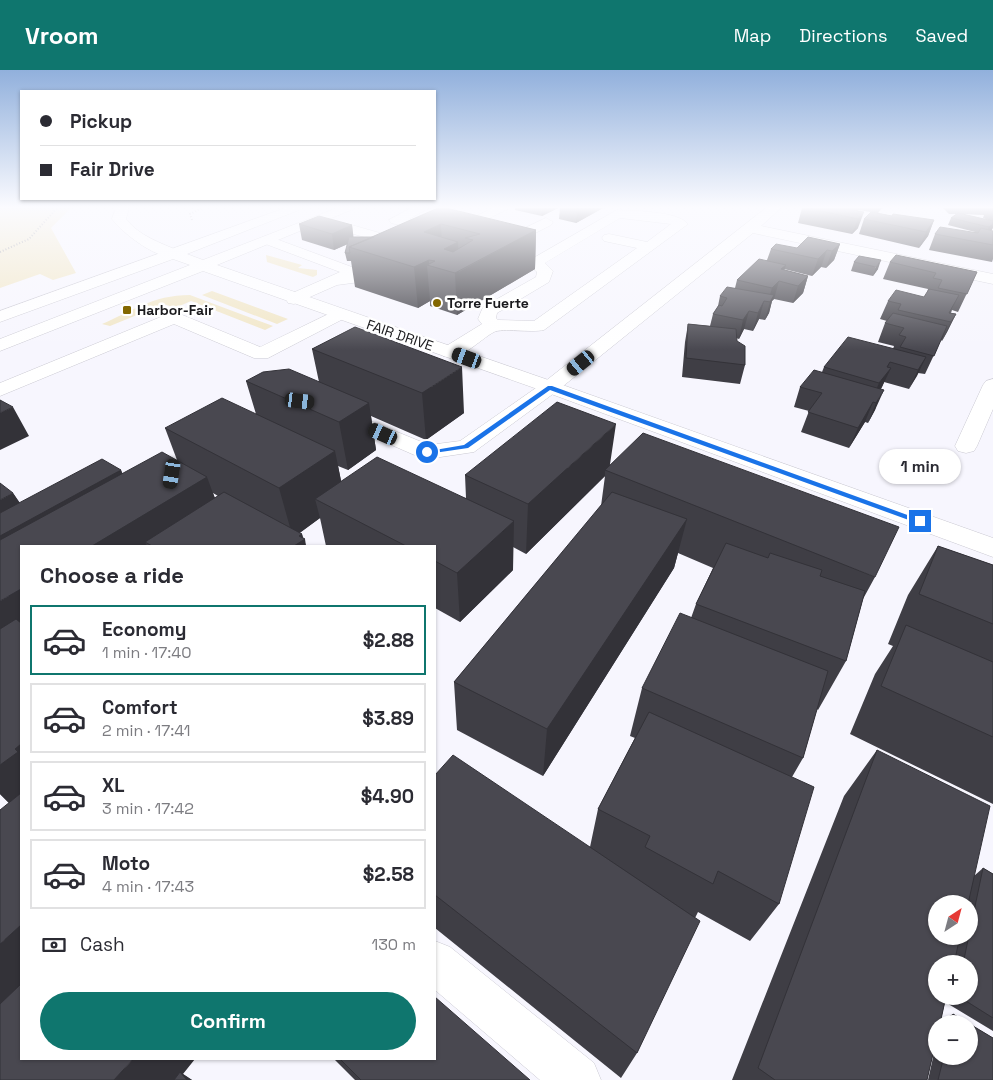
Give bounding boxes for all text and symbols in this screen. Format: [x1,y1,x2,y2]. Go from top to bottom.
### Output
text: Vroom [25,20,99,51]
text: Map [734,24,771,47]
text: Directions [799,24,888,47]
text: Saved [916,24,968,47]
text: Pickup [70,109,132,134]
text: Fair Drive [70,157,155,182]
place label: Torre Fuerte [447,294,529,312]
marker: Torre Fuerte [431,297,443,309]
place label: Harbor-Fair [137,301,214,319]
marker: Harbor-Fair [121,304,133,316]
street label: FAIR DRIVE [364,315,436,355]
car [450,346,483,370]
car [564,348,597,378]
car [284,392,315,410]
car [366,421,399,447]
route start [416,441,438,463]
callout: 1 min [879,448,961,484]
text: 1 min [900,456,940,477]
car [162,458,181,490]
route end [909,510,931,532]
text: Choose a ride [40,561,184,589]
text: Economy [102,617,186,642]
icon: car [42,618,87,663]
text: $2.88 [363,628,414,653]
text: 1 min · 17:40 [102,642,192,663]
text: Comfort [102,695,178,720]
icon: car [42,696,87,741]
text: $3.89 [362,706,414,731]
text: 2 min · 17:41 [102,720,191,741]
text: XL [102,773,125,798]
icon: car [42,774,87,819]
text: $4.90 [361,784,414,809]
text: 3 min · 17:42 [102,798,194,819]
text: Moto [102,851,150,876]
icon: car [42,852,87,897]
text: $2.58 [363,862,414,887]
text: 4 min · 17:43 [102,876,194,897]
north arrow [928,895,978,945]
map controls [928,895,978,1065]
icon: cash [40,931,68,959]
text: Cash [80,932,125,957]
text: 130 m [372,934,416,955]
button: + [928,955,978,1005]
button: Confirm [40,992,416,1050]
button: − [928,1015,978,1065]

